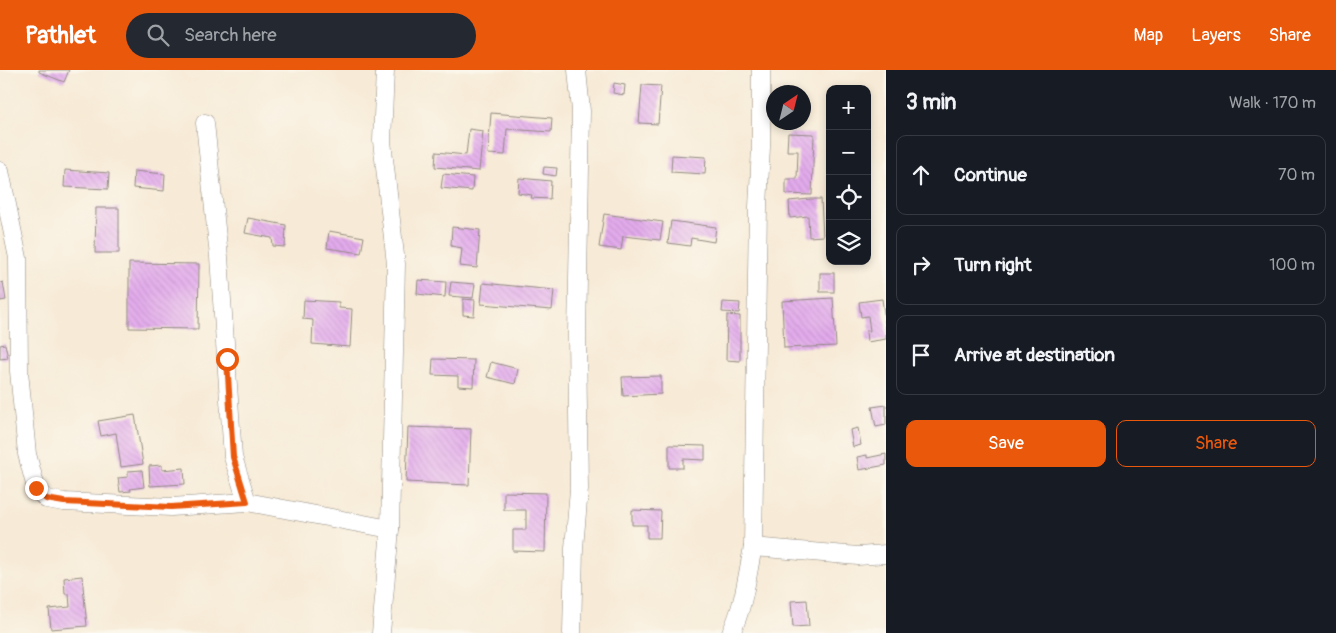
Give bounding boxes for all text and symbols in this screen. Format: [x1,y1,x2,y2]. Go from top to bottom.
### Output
search box [126,13,476,58]
text: Pathlet [25,21,96,50]
icon: search [144,21,172,49]
text: Search here [184,23,277,47]
text: Map [1134,24,1163,47]
text: Layers [1191,24,1241,47]
text: Share [1269,24,1311,47]
north arrow [766,85,811,130]
map controls [826,85,871,265]
button: + [826,85,871,130]
text: 3 min [906,89,956,116]
text: Walk · 170 m [1229,93,1316,113]
button: − [826,130,871,175]
icon: ahead [907,161,935,189]
text: Continue [954,163,1027,187]
text: 70 m [1278,165,1315,185]
button: locate [826,175,871,220]
button: layers [826,220,871,265]
icon: right [907,251,935,279]
text: Turn right [954,253,1032,277]
text: 100 m [1269,255,1315,275]
icon: arrive [907,341,935,369]
text: Arrive at destination [954,343,1115,367]
route start [216,348,239,371]
button: Save [906,420,1106,467]
button: Share [1116,420,1316,467]
route end [25,477,48,500]

